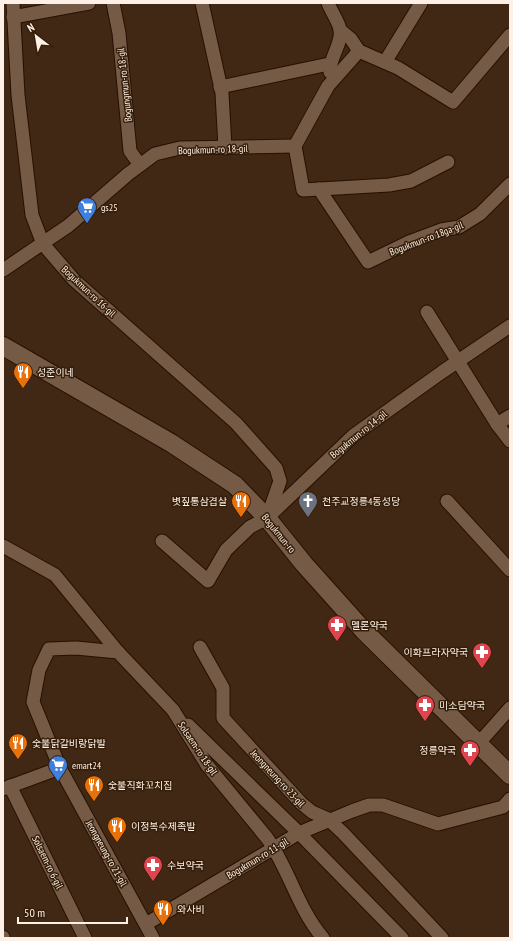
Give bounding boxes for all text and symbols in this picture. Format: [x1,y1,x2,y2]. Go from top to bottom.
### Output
north arrow [16,16,56,56]
text: N [25,20,37,35]
street label: Bogungmun-ro 18-gil [114,47,135,123]
street label: Bogukmun-ro 18-gil [178,142,249,157]
supermarket icon: gs25 [76,196,98,224]
place label: gs25 [101,201,118,214]
street label: Bogukmun-ro 18ga-gil [387,218,466,259]
street label: Bogukmun-ro 16-gil [59,263,119,320]
restaurant icon: 성준이네 [12,361,34,389]
place label: 성준이네 [37,366,74,379]
street label: Bogukmun-ro 14-gil [327,407,390,461]
restaurant icon: 볏짚통삼겹살 [230,490,252,518]
church icon: 천주교정릉4동성당 [297,490,319,518]
place label: 볏짚통삼겹살 [172,495,228,508]
place label: 천주교정릉4동성당 [322,495,400,508]
street label: Bogukmun-ro [259,511,298,556]
pharmacy icon: 멜론약국 [326,614,348,642]
place label: 멜론약국 [351,619,388,632]
pharmacy icon: 이화프라자약국 [471,641,493,669]
place label: 이화프라자약국 [404,646,468,659]
pharmacy icon: 미소담약국 [414,694,436,722]
place label: 미소담약국 [439,699,485,712]
street label: Solsaem-ro 18-gil [175,719,221,778]
restaurant icon: 숯불닭갈비랑닭발 [7,732,29,760]
place label: 숯불닭갈비랑닭발 [32,737,106,750]
pharmacy icon: 정릉약국 [459,739,481,767]
place label: 정릉약국 [419,744,456,757]
street label: Jeongneung-ro 23-gil [247,746,308,810]
supermarket icon: emart24 [47,754,69,782]
place label: emart24 [72,759,102,772]
restaurant icon: 숯불직화꼬치집 [83,774,105,802]
place label: 숯불직화꼬치집 [108,779,172,792]
restaurant icon: 이정복수제족발 [106,815,128,843]
street label: Jeongneung-ro 21-gil [82,817,130,889]
place label: 이정복수제족발 [131,820,195,833]
street label: Solsaem-ro 6-gil [29,834,66,891]
street label: Bogukmun-ro 11-gil [224,835,291,882]
pharmacy icon: 수보약국 [142,854,164,882]
place label: 수보약국 [167,859,204,872]
restaurant icon: 와사비 [152,898,174,926]
scale bar [18,899,127,925]
place label: 와사비 [177,903,205,916]
text: 50 m [24,905,45,920]

